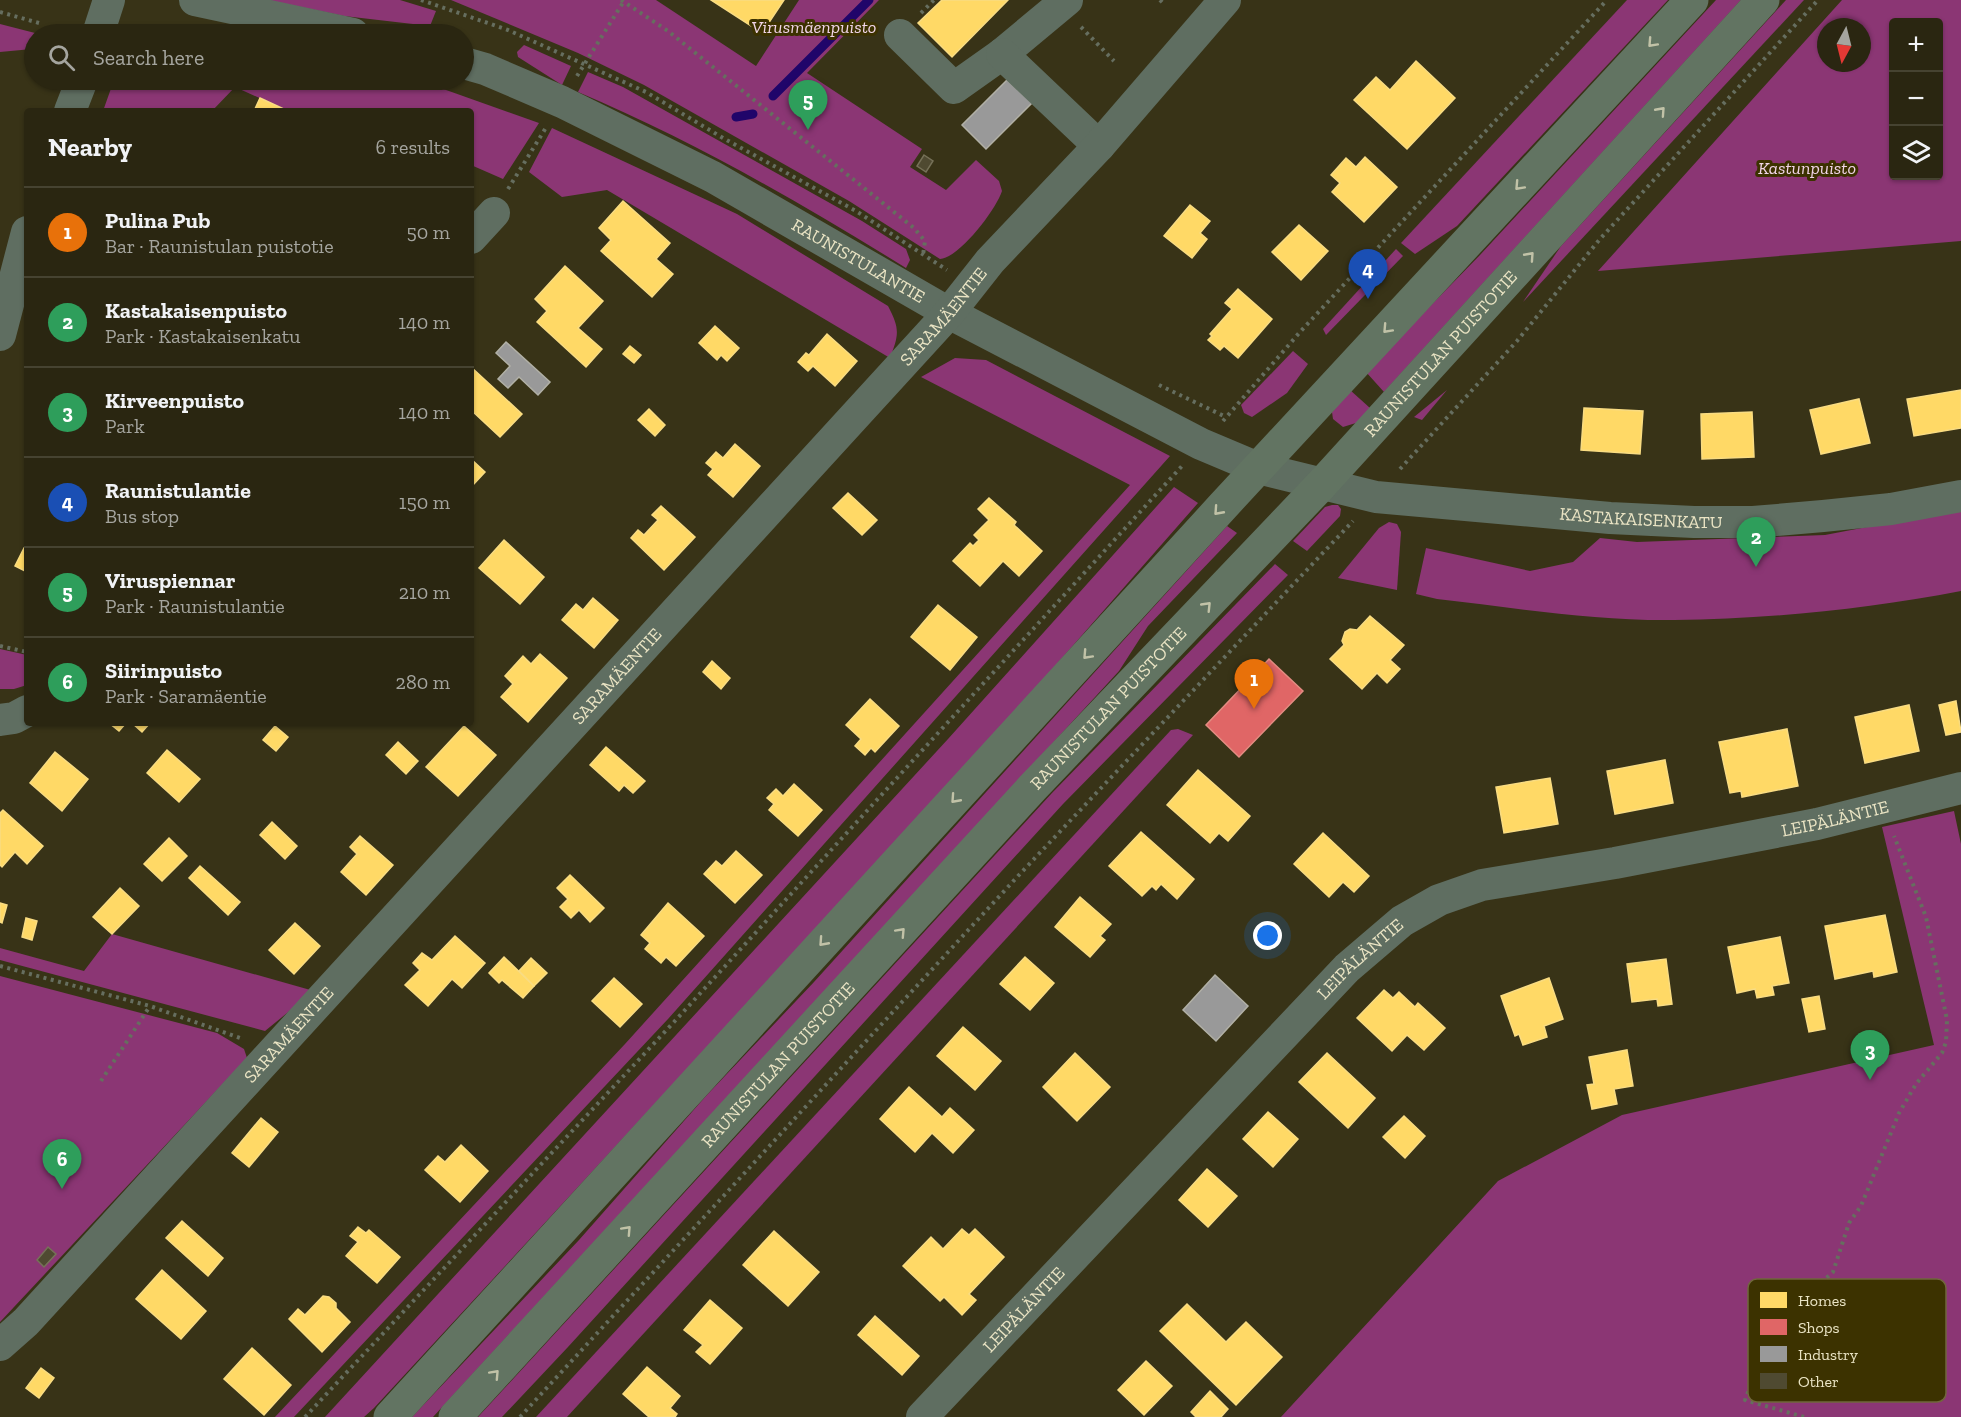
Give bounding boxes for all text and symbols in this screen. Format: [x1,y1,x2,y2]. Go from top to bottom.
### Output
park label: Virusmäenpuisto [752,16,876,38]
north arrow [1817,18,1871,72]
map controls [1889,18,1943,180]
button: + [1889,18,1943,72]
search box [24,24,474,90]
one-way arrow [1648,36,1659,47]
icon: search [45,41,78,74]
text: Search here [93,44,204,71]
button: − [1889,72,1943,126]
pin: 5 [788,80,828,130]
one-way arrow [1654,108,1665,118]
button: layers [1889,126,1943,180]
text: Nearby [48,131,132,163]
text: 6 results [376,135,450,159]
park label: Kastunpuisto [1758,157,1856,179]
one-way arrow [1515,179,1526,190]
text: Pulina Pub [105,207,210,234]
street label: RAUNISTULANTIE [788,214,929,308]
text: 1 [63,220,72,244]
text: 50 m [406,220,450,244]
text: Bar · Raunistulan puistotie [105,234,334,258]
pin: 4 [1348,250,1388,299]
one-way arrow [1523,252,1534,262]
street label: SARAMÄENTIE [895,263,992,370]
street label: RAUNISTULAN PUISTOTIE [1359,266,1522,441]
text: Kastakaisenpuisto [105,297,287,324]
text: 2 [62,310,73,334]
text: 140 m [398,310,450,334]
one-way arrow [1383,322,1394,333]
text: Park · Kastakaisenkatu [105,324,300,348]
text: Kirveenpuisto [105,387,244,414]
text: 3 [62,400,73,424]
text: 140 m [398,400,450,424]
text: Park [105,414,145,438]
text: Raunistulantie [105,477,251,504]
text: 4 [62,490,73,514]
text: 150 m [399,490,450,514]
street label: KASTAKAISENKATU [1559,503,1723,533]
text: Bus stop [105,504,179,528]
one-way arrow [1214,504,1225,515]
pin: 2 [1736,518,1776,567]
text: Viruspiennar [105,567,235,594]
text: 5 [62,580,73,604]
text: 210 m [399,580,450,604]
text: Park · Raunistulantie [105,594,285,618]
one-way arrow [1199,603,1210,614]
street label: RAUNISTULAN PUISTOTIE [1025,622,1191,794]
street label: SARAMÄENTIE [567,623,666,729]
one-way arrow [1083,649,1094,659]
text: Siirinpuisto [105,657,222,684]
pin: 1 [1234,660,1274,709]
text: 6 [62,670,73,694]
text: 280 m [396,670,450,694]
text: Park · Saramäentie [105,684,267,708]
one-way arrow [951,792,962,802]
street label: LEIPÄLÄNTIE [1780,795,1891,842]
street label: LEIPÄLÄNTIE [1312,914,1408,1004]
your location [1253,921,1282,950]
one-way arrow [894,928,905,939]
one-way arrow [820,935,831,946]
street label: RAUNISTULAN PUISTOTIE [697,977,860,1152]
street label: SARAMÄENTIE [239,982,338,1087]
pin: 3 [1850,1030,1890,1080]
pin: 6 [42,1140,82,1189]
one-way arrow [620,1227,631,1237]
street label: LEIPÄLÄNTIE [978,1262,1069,1357]
legend [1748,1279,1946,1402]
text: Homes [1798,1291,1846,1310]
text: Shops [1798,1318,1840,1337]
text: Industry [1798,1345,1859,1364]
one-way arrow [488,1370,499,1381]
text: Other [1798,1372,1839,1391]

